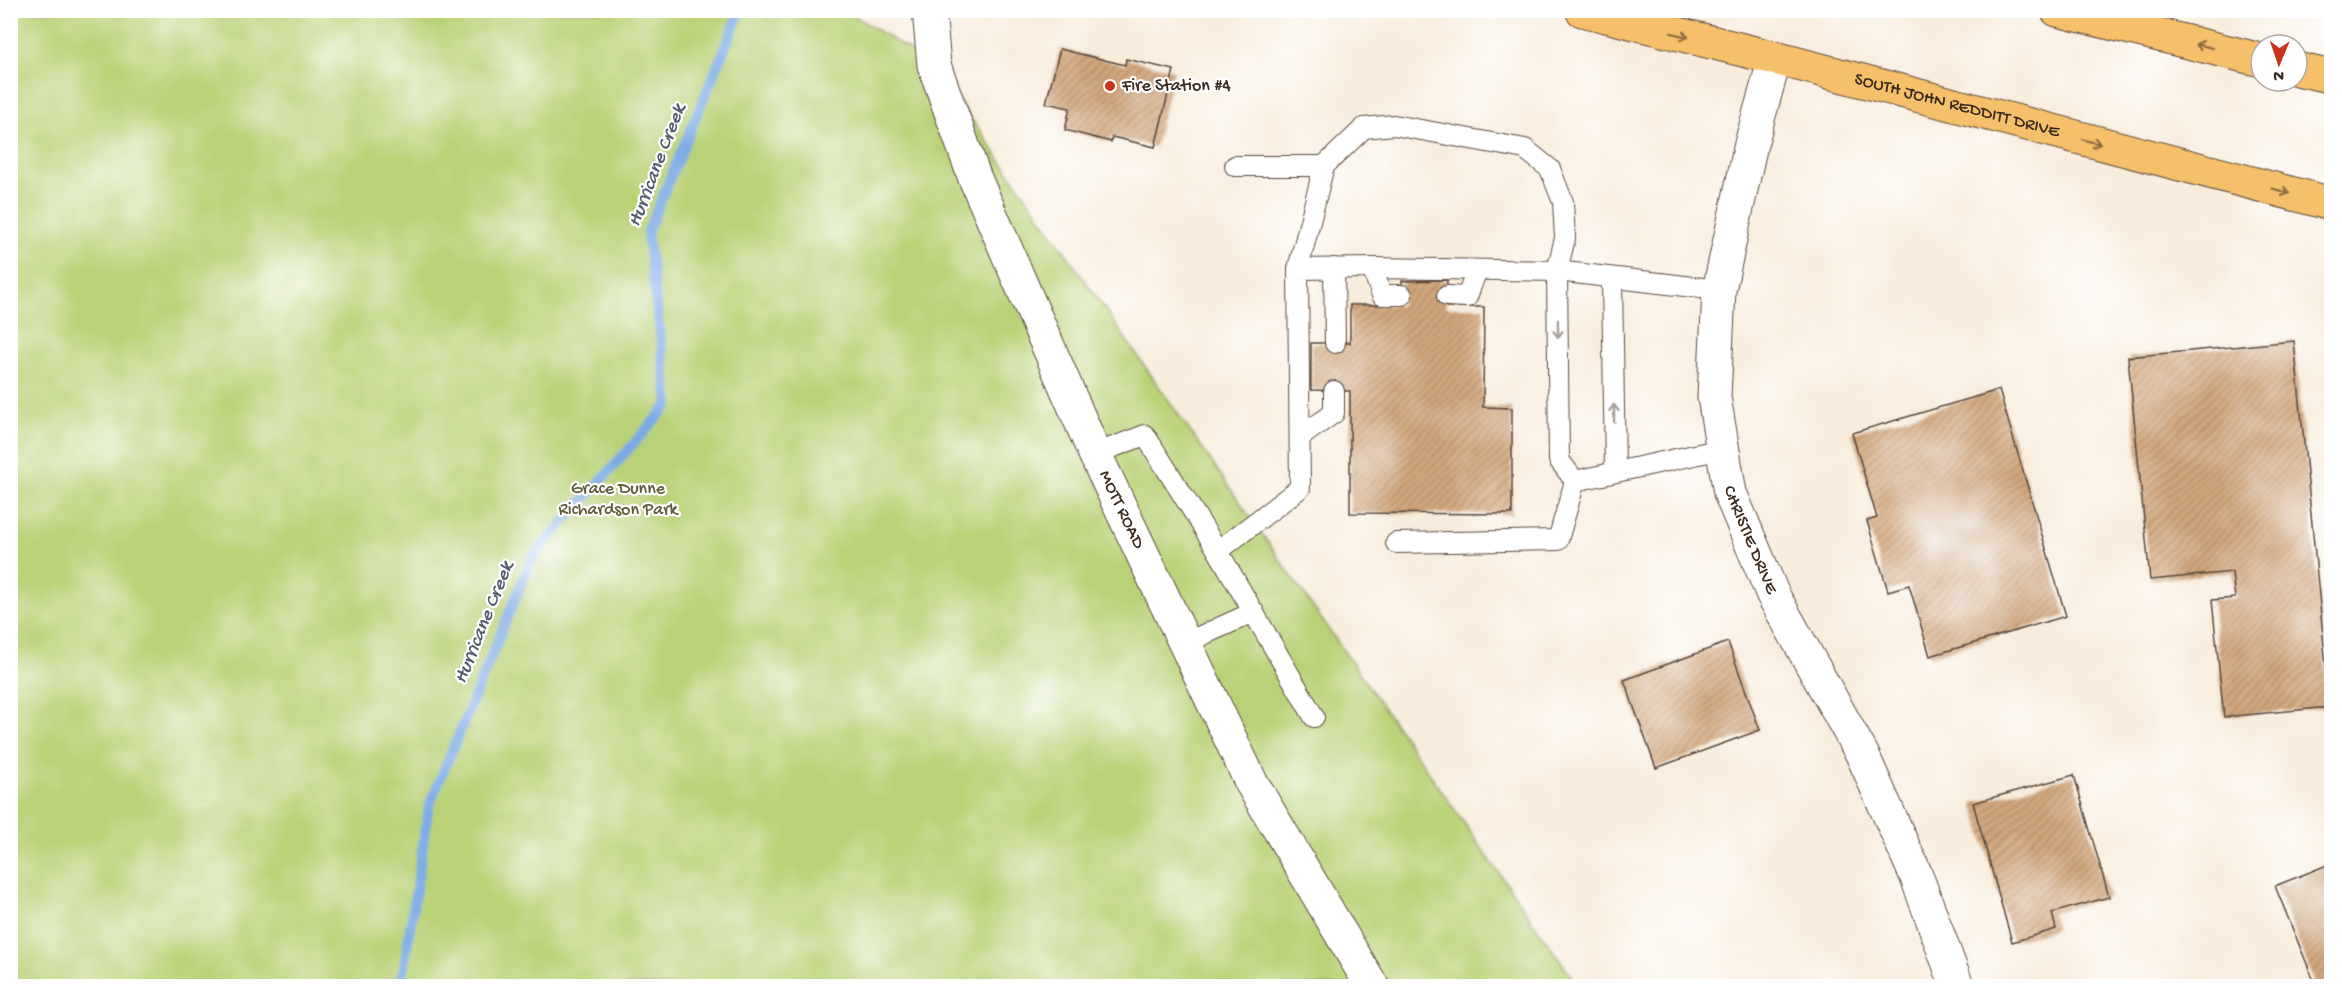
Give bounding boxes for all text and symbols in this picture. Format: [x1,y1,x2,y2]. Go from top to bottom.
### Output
one-way arrow [1670,29,1689,41]
north arrow [2249,33,2309,93]
one-way arrow [2195,40,2214,52]
text: N [2272,65,2284,84]
street label: SOUTH JOHN REDDITT DRIVE [1852,69,2062,143]
place label: Fire Station #4 [1121,76,1231,97]
marker: Fire Station #4 [1103,79,1117,93]
water label: Hurricane Creek [624,100,693,230]
one-way arrow [2082,136,2101,148]
one-way arrow [2271,186,2290,197]
one-way arrow [1552,319,1564,339]
one-way arrow [1608,403,1620,423]
street label: MOTT ROAD [1094,467,1149,552]
park label: Grace Dunne Richardson Park [558,479,680,521]
street label: CHRISTIE DRIVE [1718,484,1782,598]
water label: Hurricane Creek [450,557,521,687]

